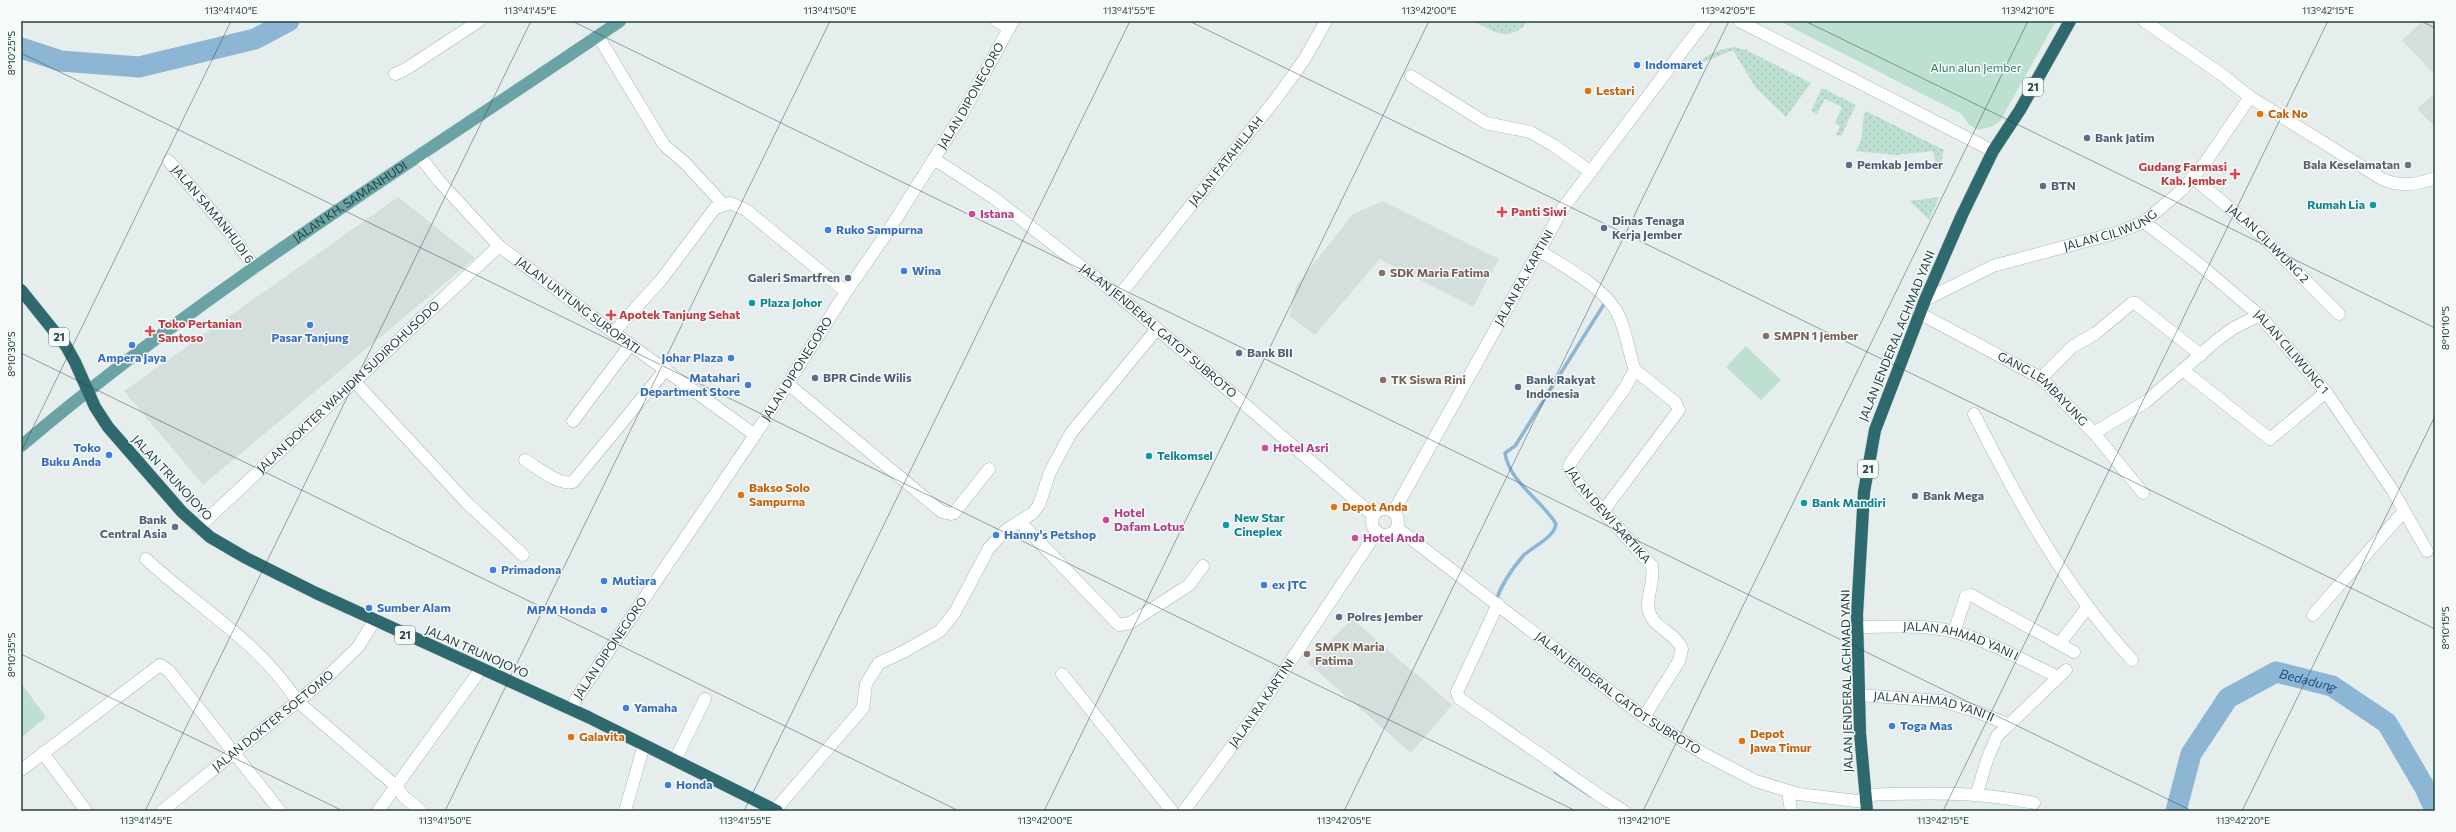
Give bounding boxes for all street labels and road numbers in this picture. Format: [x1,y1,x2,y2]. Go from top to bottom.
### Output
street label: JALAN DIPONEGORO [934,39,1006,152]
road number: 21 [2023,78,2043,96]
street label: JALAN FATAHILLAH [1185,113,1265,209]
street label: JALAN KH. SAMANHUDI [290,158,409,245]
street label: JALAN SAMANHUDI 6 [169,162,257,266]
street label: JALAN CILIWUNG 2 [2224,201,2312,286]
street label: JALAN CILIWUNG [2062,206,2159,254]
street label: JALAN RA. KARTINI [1491,227,1555,328]
street label: JALAN JENDERAL ACHMAD YANI [1855,248,1938,423]
street label: JALAN UNTUNG SUROPATI [513,253,643,356]
street label: JALAN JENDERAL GATOT SUBROTO [1077,260,1240,400]
street label: JALAN DOKTER WAHIDIN SUDIROHUSODO [254,298,442,476]
street label: JALAN CILIWUNG 1 [2251,306,2332,396]
street label: JALAN DIPONEGORO [758,314,835,423]
road number: 21 [49,328,69,346]
street label: GANG LEMBAYUNG [1996,348,2091,428]
street label: JALAN TRUNOJOYO [129,432,216,524]
road number: 21 [1858,460,1878,478]
street label: JALAN DEWI SARTIKA [1564,464,1654,566]
street label: JALAN JENDERAL ACHMAD YANI [1837,589,1856,773]
street label: JALAN DIPONEGORO [570,594,649,702]
street label: JALAN AHMAD YANI I [1903,618,2021,662]
street label: JALAN TRUNOJOYO [423,622,531,681]
road number: 21 [395,626,415,644]
street label: JALAN JENDERAL GATOT SUBROTO [1532,629,1704,756]
street label: JALAN RA KARTINI [1226,656,1296,750]
street label: JALAN DOKTER SOETOMO [209,667,336,774]
street label: JALAN AHMAD YANI II [1873,688,1996,724]

